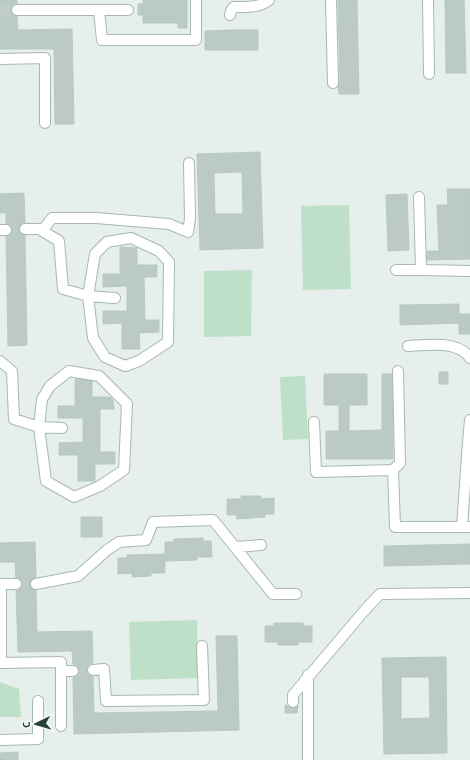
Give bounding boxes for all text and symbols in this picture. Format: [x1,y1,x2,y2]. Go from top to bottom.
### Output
north arrow [16,704,56,744]
text: С [21,721,32,728]

